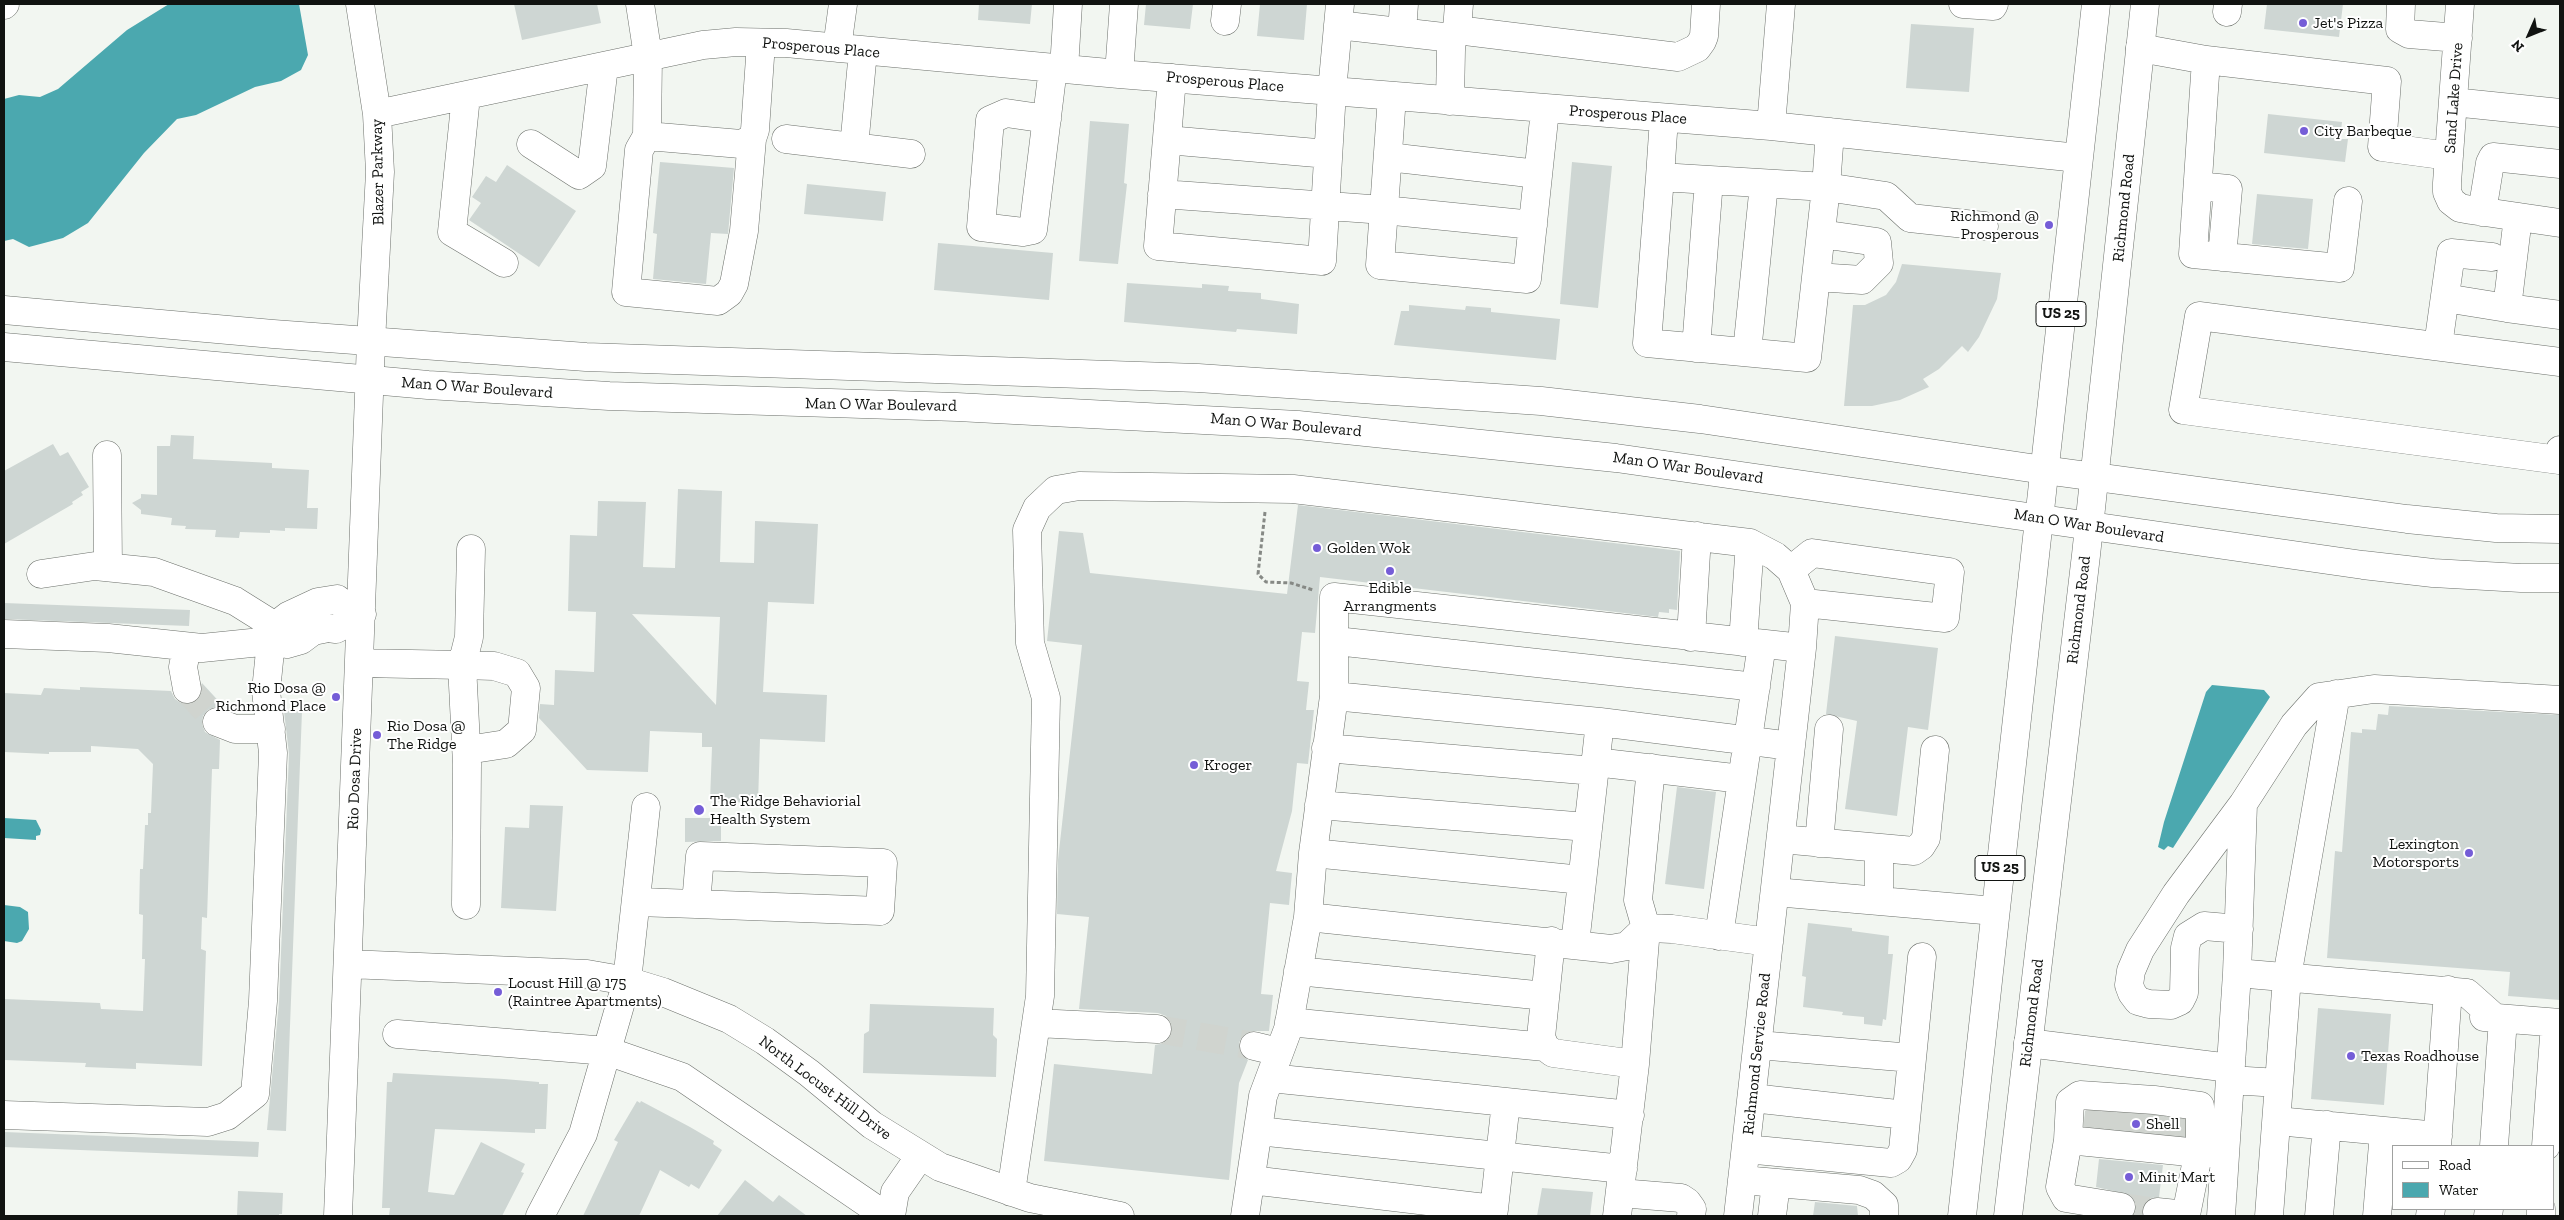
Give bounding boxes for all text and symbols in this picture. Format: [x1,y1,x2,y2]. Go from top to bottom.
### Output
north arrow [2504,10,2554,60]
place label: Jet's Pizza [2313,13,2383,33]
marker: Jet's Pizza [2297,17,2309,29]
street label: Prosperous Place [761,33,881,63]
text: N [2508,36,2528,56]
street label: Sand Lake Drive [2441,42,2467,154]
street label: Prosperous Place [1165,67,1285,97]
street label: Prosperous Place [1568,101,1688,129]
street label: Blazer Parkway [367,119,389,225]
place label: City Barbeque [2314,121,2412,141]
marker: City Barbeque [2298,125,2310,137]
street label: Richmond Road [2109,153,2139,263]
place label: Richmond @ Prosperous [1950,206,2039,244]
marker: Richmond @ Prosperous [2043,219,2055,231]
road number: US 25 [2036,302,2086,326]
street label: Man O War Boulevard [401,373,553,403]
street label: Man O War Boulevard [805,394,957,416]
street label: Man O War Boulevard [1210,409,1362,441]
street label: Man O War Boulevard [1611,448,1765,488]
street label: Man O War Boulevard [2013,505,2165,547]
place label: Golden Wok [1327,538,1410,558]
marker: Golden Wok [1311,542,1323,554]
street label: Richmond Road [2063,555,2095,665]
marker: Edible Arrangments [1384,565,1396,577]
place label: Edible Arrangments [1344,578,1436,616]
place label: Rio Dosa @ Richmond Place [216,678,326,716]
marker: Rio Dosa @ Richmond Place [330,691,342,703]
place label: Rio Dosa @ The Ridge [387,716,466,754]
street label: Rio Dosa Drive [344,728,366,830]
marker: Rio Dosa @ The Ridge [371,729,383,741]
place label: Kroger [1204,755,1252,775]
marker: Kroger [1188,759,1200,771]
place label: The Ridge Behaviorial Health System [710,791,861,829]
marker: The Ridge Behaviorial Health System [692,803,706,817]
place label: Lexington Motorsports [2373,834,2459,872]
marker: Lexington Motorsports [2463,847,2475,859]
road number: US 25 [1975,856,2025,880]
street label: Richmond Road [2016,958,2048,1068]
street label: Richmond Service Road [1739,972,1775,1136]
place label: Locust Hill @ 175 (Raintree Apartments) [508,973,662,1011]
marker: Locust Hill @ 175 (Raintree Apartments) [492,986,504,998]
street label: North Locust Hill Drive [755,1032,895,1144]
place label: Texas Roadhouse [2361,1046,2479,1066]
marker: Texas Roadhouse [2345,1050,2357,1062]
place label: Shell [2146,1114,2180,1134]
marker: Shell [2130,1118,2142,1130]
legend [2392,1145,2554,1210]
text: Road [2439,1156,2471,1174]
place label: Minit Mart [2139,1167,2215,1187]
marker: Minit Mart [2123,1171,2135,1183]
text: Water [2439,1181,2479,1199]

